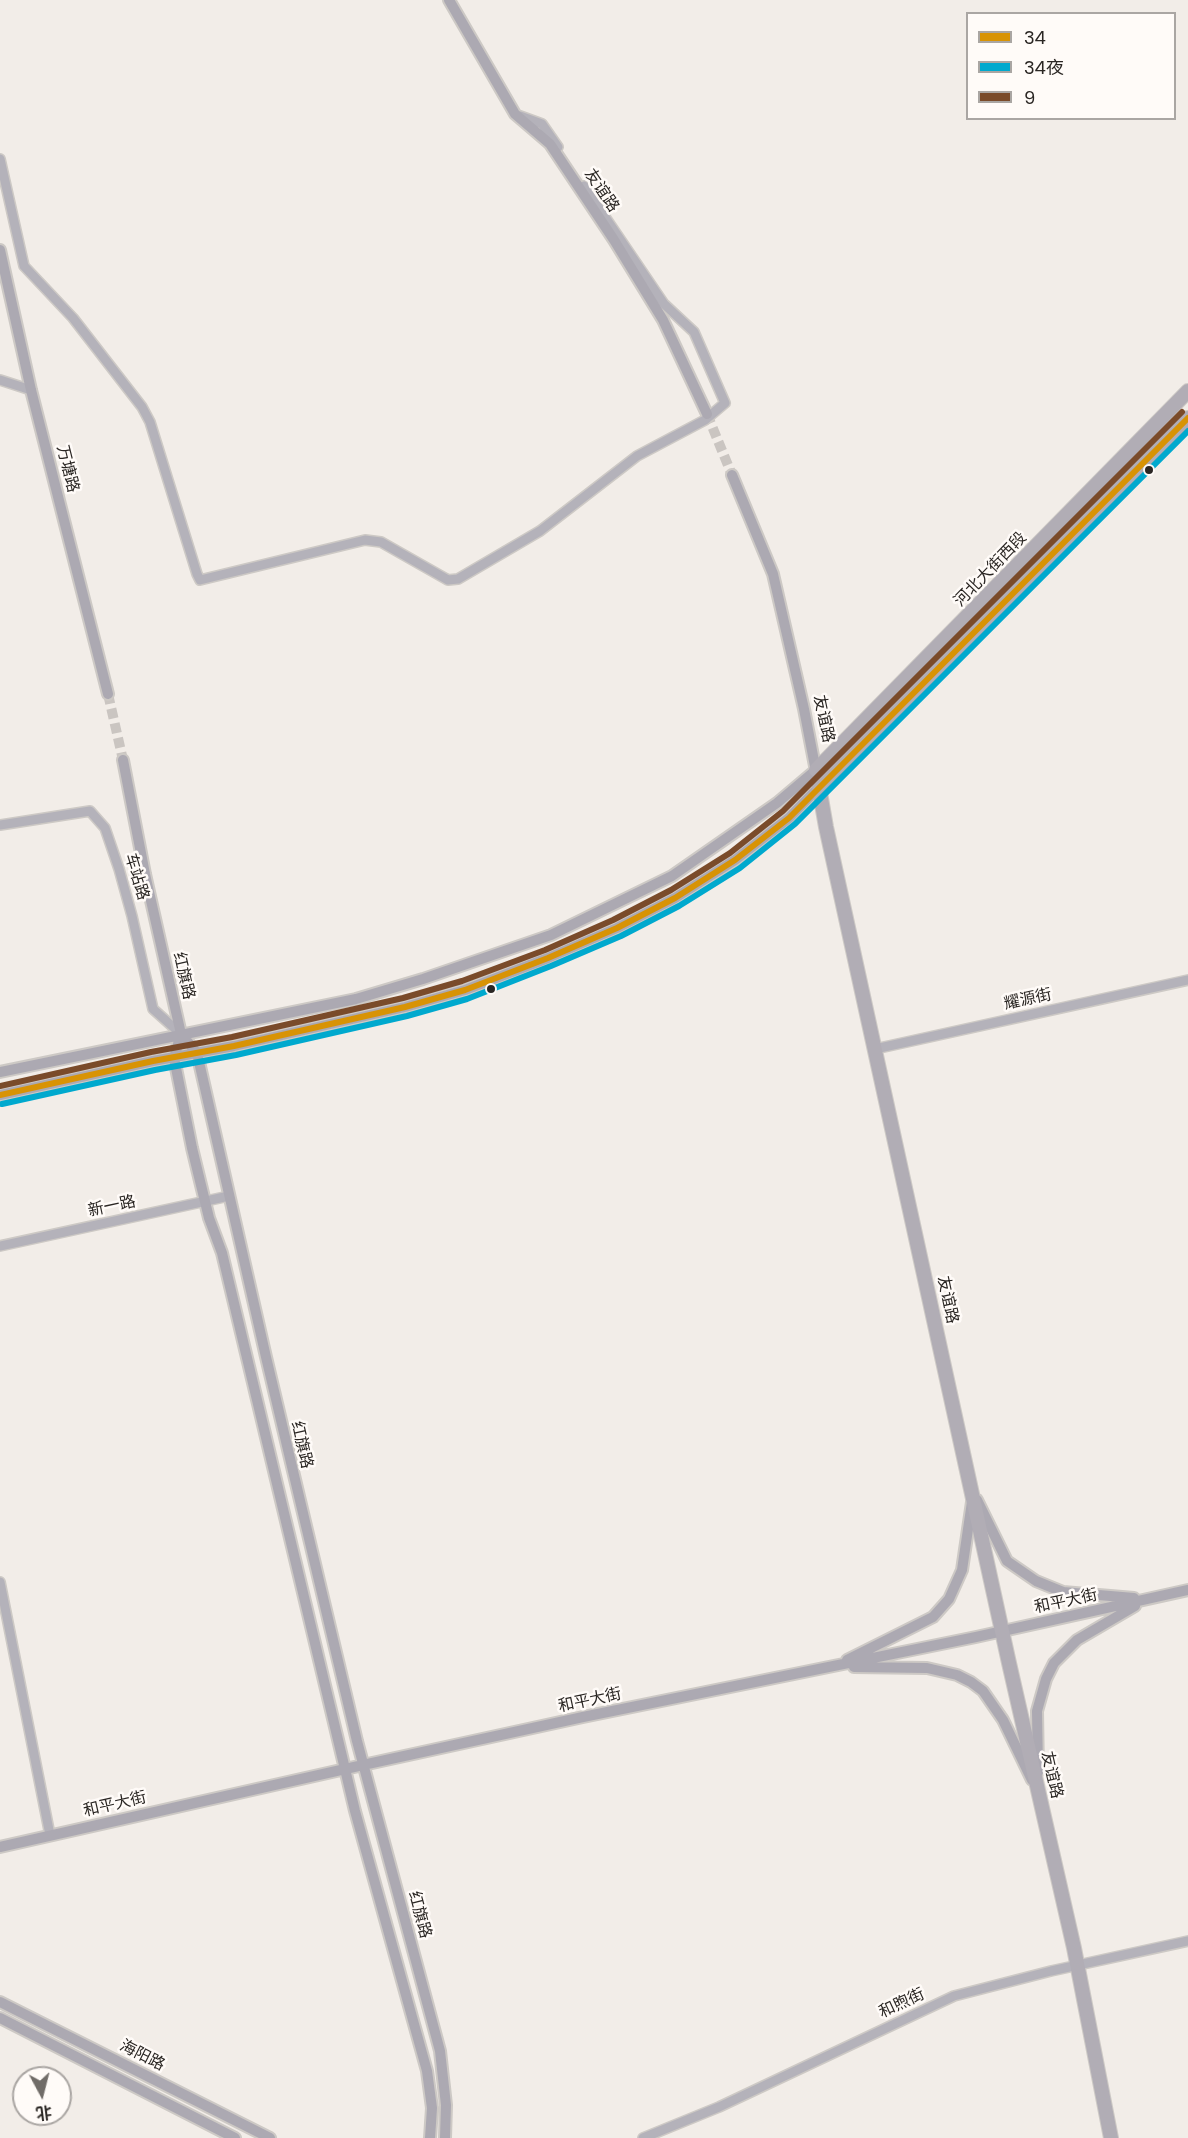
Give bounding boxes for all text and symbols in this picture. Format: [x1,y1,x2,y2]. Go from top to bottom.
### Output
legend [966,12,1176,120]
text: 34 [1024,25,1046,50]
text: 34夜 [1024,55,1064,80]
text: 9 [1024,85,1035,110]
street label: 友谊路 [580,166,622,216]
street label: 万塘路 [52,443,82,495]
unlabelled marker [1143,464,1155,476]
street label: 河北大街西段 [951,529,1031,611]
street label: 友谊路 [809,694,837,744]
street label: 车站路 [120,851,152,903]
street label: 红旗路 [168,950,198,1002]
unlabelled marker [485,983,497,995]
street label: 耀源街 [1003,986,1053,1014]
street label: 新一路 [87,1193,137,1221]
street label: 友谊路 [933,1275,961,1325]
street label: 红旗路 [286,1419,316,1471]
street label: 和平大街 [1033,1586,1099,1618]
street label: 和平大街 [557,1685,623,1717]
street label: 友谊路 [1036,1749,1066,1801]
street label: 和平大街 [82,1788,148,1822]
street label: 红旗路 [404,1889,434,1941]
street label: 和煦街 [876,1985,928,2023]
street label: 海阳路 [116,2037,168,2075]
north arrow [12,2066,72,2126]
text: 北 [35,2100,53,2125]

